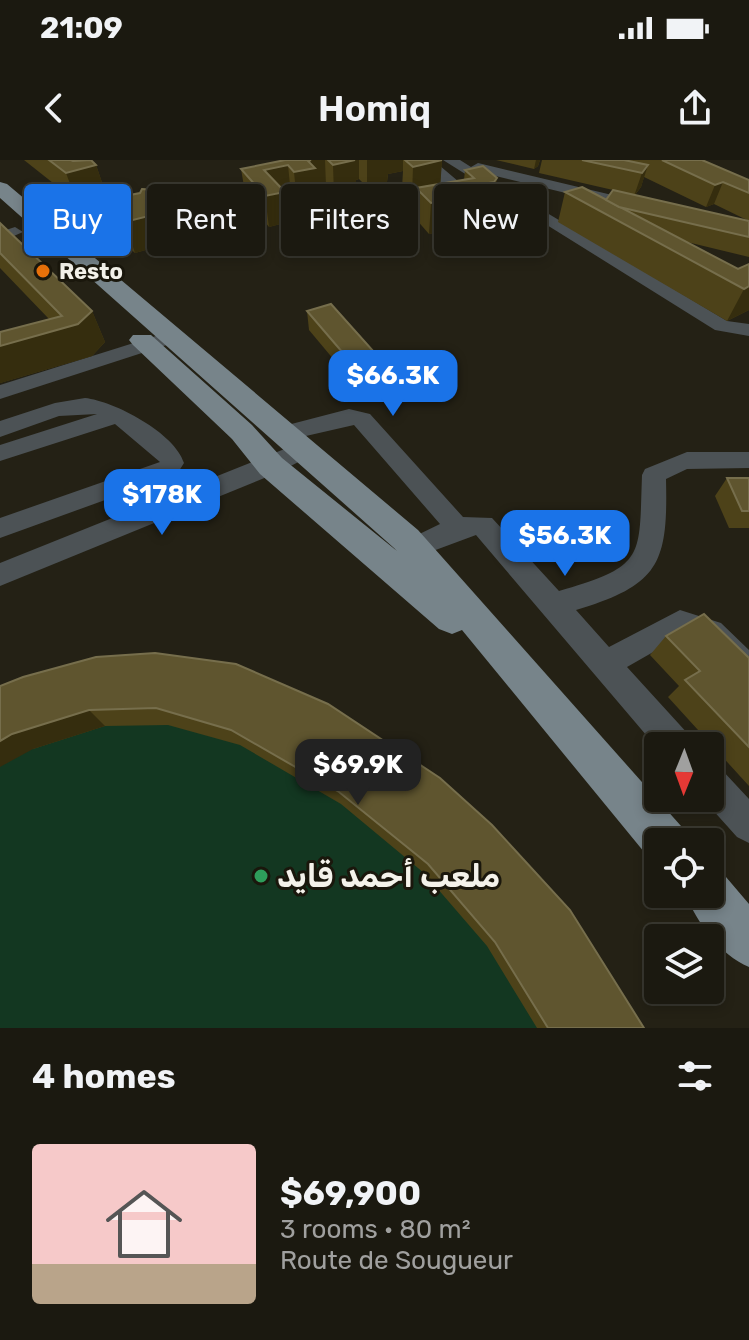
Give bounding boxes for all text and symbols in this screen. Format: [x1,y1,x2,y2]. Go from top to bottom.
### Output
text: 21:09 [40,10,123,46]
icon: back [32,86,76,130]
icon: share [673,86,717,130]
text: Homiq [318,87,431,130]
chip: Buy [24,184,131,256]
chip: Rent [147,184,265,256]
chip: Filters [281,184,418,256]
chip: New [434,184,547,256]
place label: Resto [59,258,123,285]
marker: Resto [34,262,52,280]
pin: $66.3K [328,350,458,418]
text: $66.3K [347,360,439,391]
pin: $178K [106,469,218,537]
text: $178K [122,479,202,510]
pin: $56.3K [500,510,630,578]
text: $56.3K [519,520,611,551]
north arrow [644,732,724,812]
map controls [644,732,724,1004]
pin: $69.9K [293,739,423,807]
text: $69.9K [313,749,403,780]
button: locate [644,828,724,908]
place label: ملعب أحمد قايد [277,857,500,895]
marker: ملعب أحمد قايد [252,867,270,885]
button: layers [644,924,724,1004]
icon: filters [673,1054,717,1098]
text: 4 homes [32,1056,175,1097]
text: $69,900 [280,1173,421,1214]
icon: home [96,1176,192,1272]
text: 3 rooms · 80 m² [280,1214,471,1245]
text: Route de Sougueur [280,1245,513,1276]

